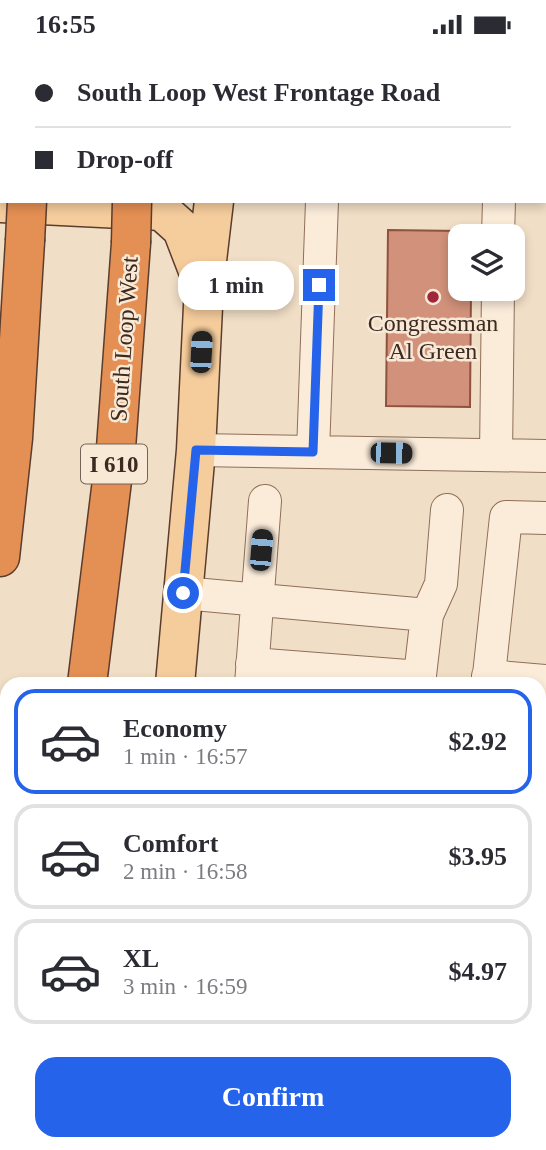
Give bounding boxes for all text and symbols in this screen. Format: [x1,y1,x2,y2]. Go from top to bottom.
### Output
text: 16:55 [35,10,96,39]
text: South Loop West Frontage Road [77,78,440,107]
text: Drop-off [77,145,173,174]
map controls [448,224,525,301]
button: layers [448,224,525,301]
street label: South Loop West [105,255,143,423]
callout: 1 min [179,261,294,309]
route end [303,269,335,301]
text: 1 min [208,273,264,298]
marker: Congressman Al Green [425,289,441,305]
place label: Congressman Al Green [368,310,498,364]
car [190,330,213,374]
car [370,442,413,464]
road number: I 610 [81,445,147,483]
car [249,528,274,572]
route start [167,577,199,609]
icon: car [39,710,102,773]
text: Economy [123,714,227,743]
text: $2.92 [449,727,507,756]
text: 1 min · 16:57 [123,744,248,769]
icon: car [39,825,102,888]
text: Comfort [123,829,218,858]
text: $3.95 [449,842,507,871]
text: 2 min · 16:58 [123,859,248,884]
icon: car [39,940,102,1003]
text: XL [123,944,159,973]
text: $4.97 [449,957,507,986]
text: 3 min · 16:59 [123,974,248,999]
button: Confirm [35,1057,511,1137]

